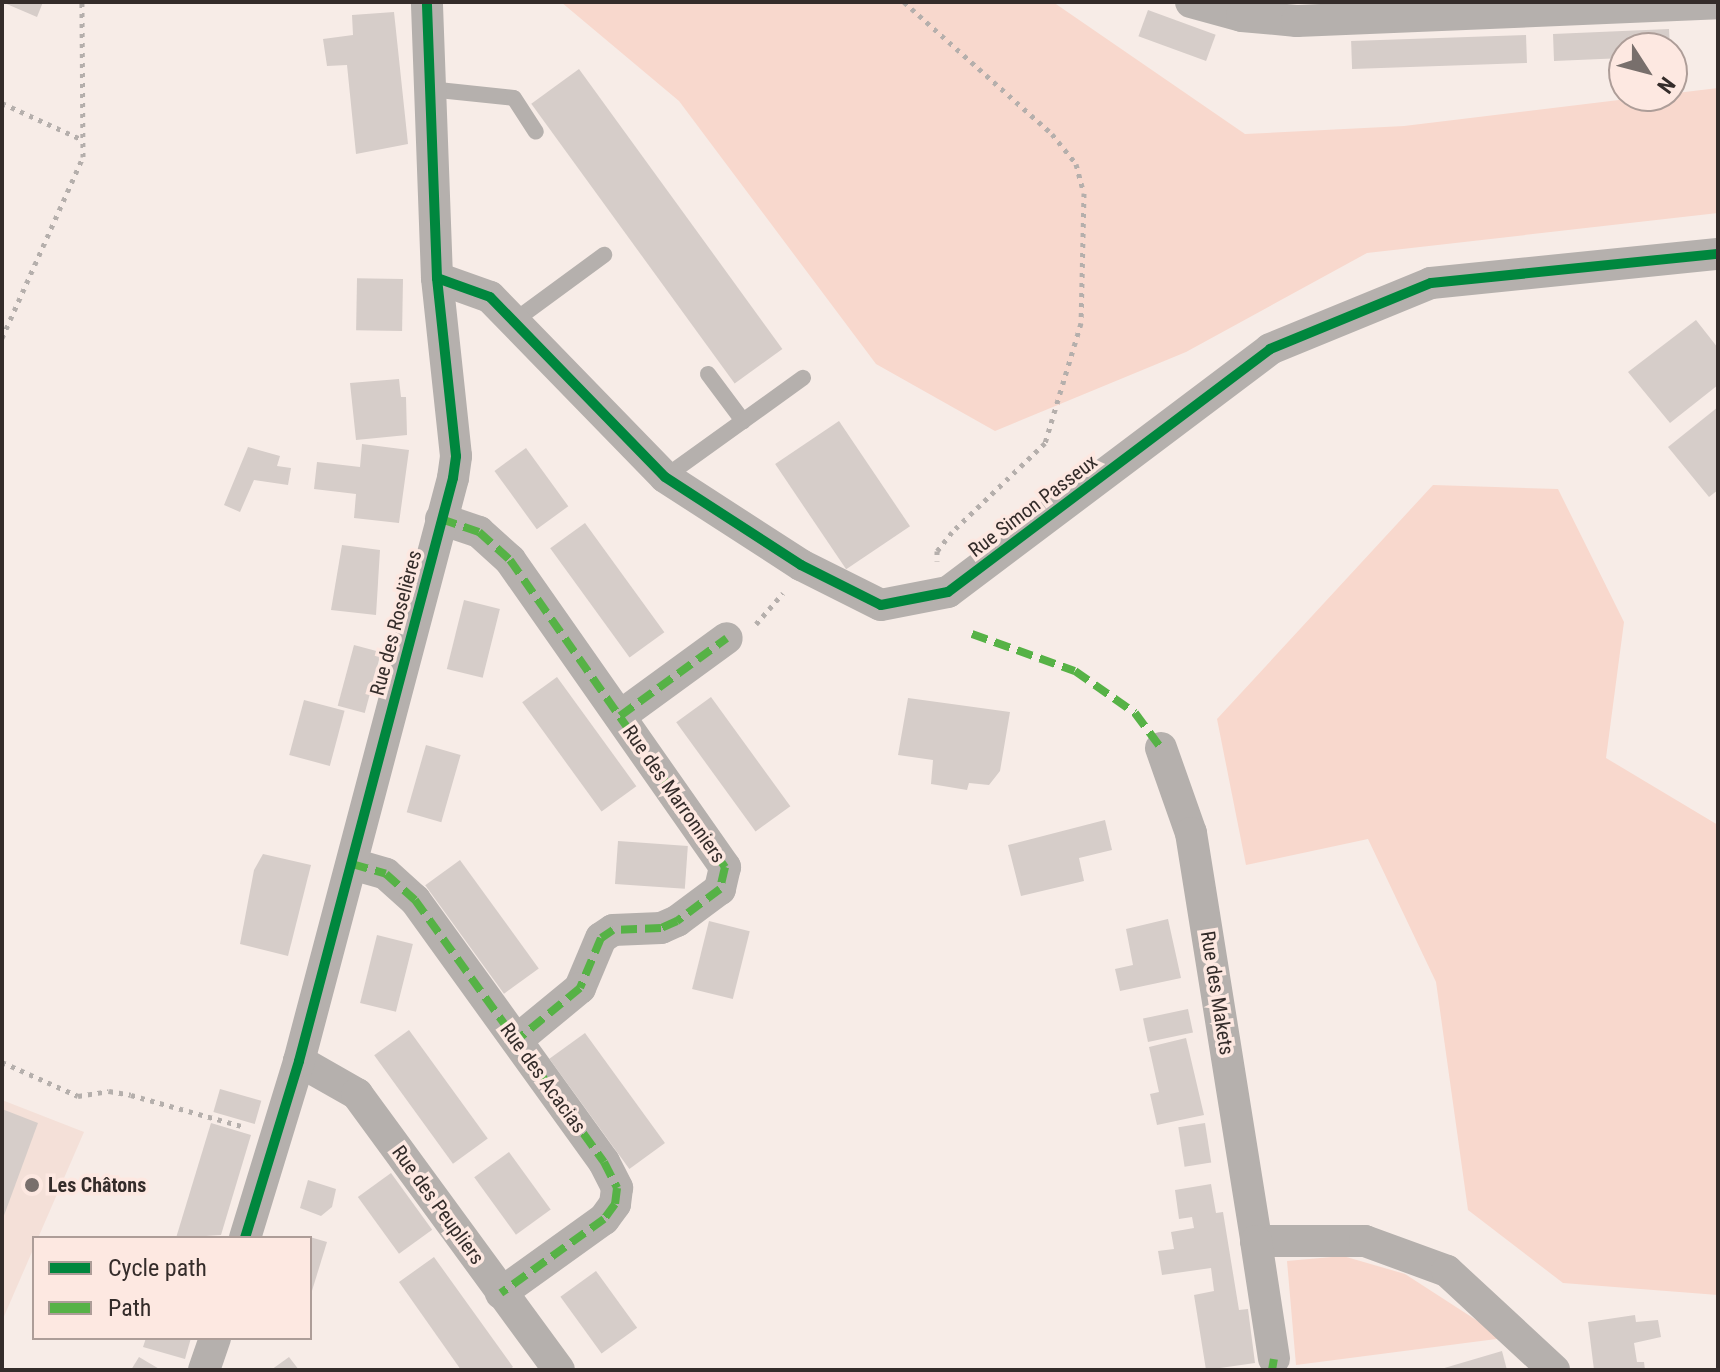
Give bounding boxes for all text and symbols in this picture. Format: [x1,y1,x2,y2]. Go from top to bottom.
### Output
north arrow [1608,32,1688,112]
text: N [1652,72,1680,98]
street label: Rue Simon Passeux [964,450,1102,562]
street label: Rue des Roselières [365,548,427,698]
street label: Rue des Marronniers [618,721,730,867]
street label: Rue des Makets [1195,929,1239,1057]
street label: Rue des Acacias [495,1018,591,1138]
street label: Rue des Peupliers [387,1141,489,1269]
place label: Les Châtons [48,1173,146,1197]
marker: Les Châtons [23,1176,41,1194]
legend [32,1236,312,1340]
text: Cycle path [108,1254,207,1282]
text: Path [108,1294,151,1322]

